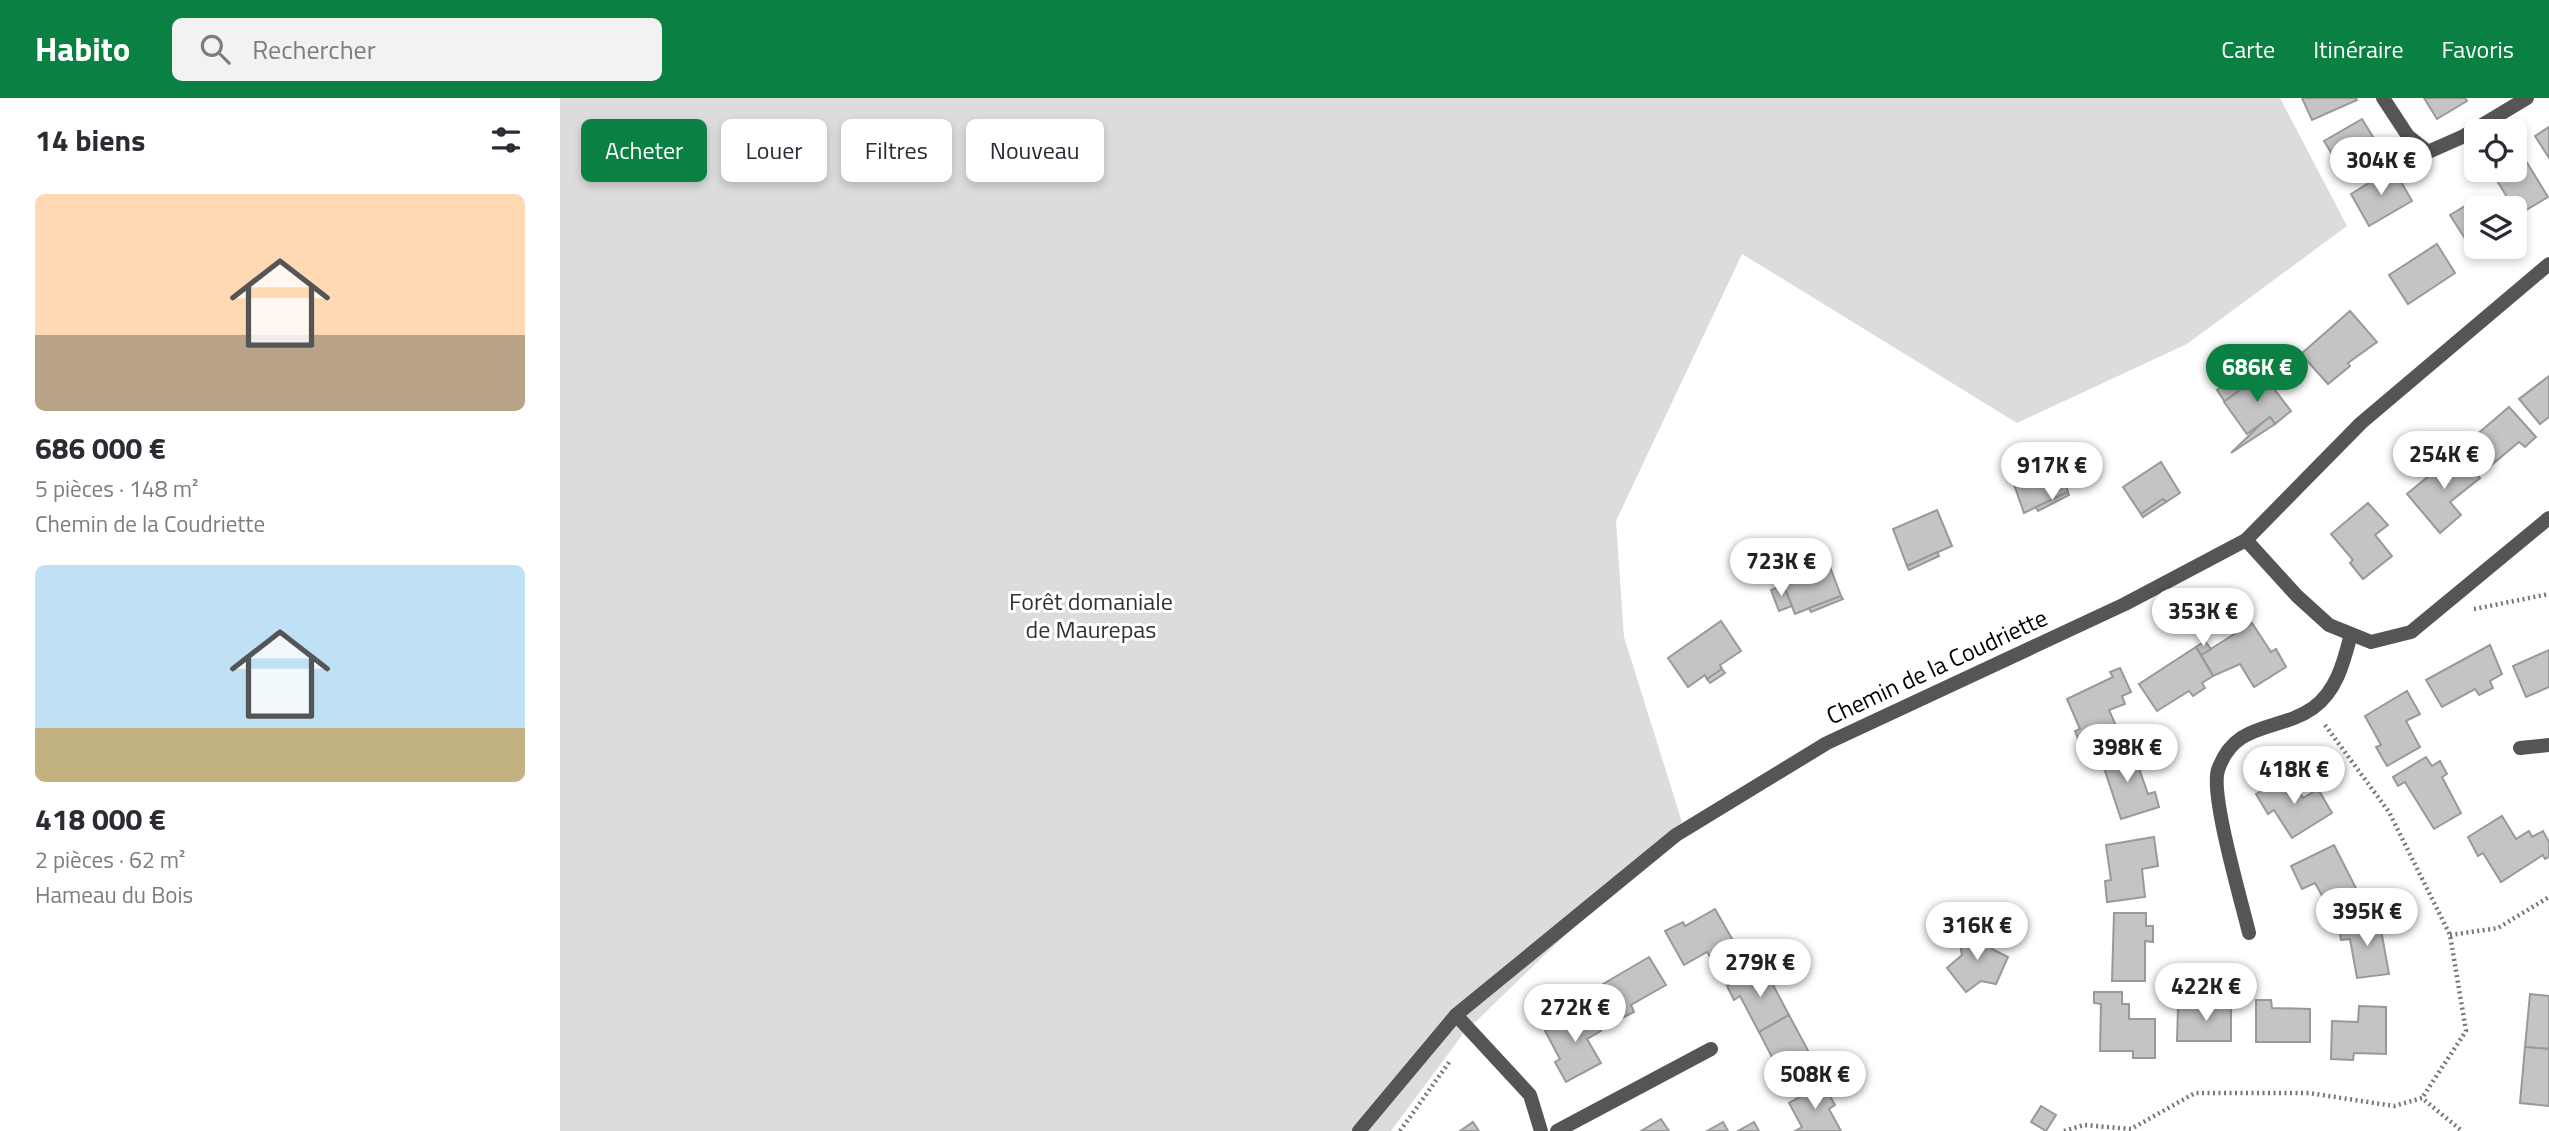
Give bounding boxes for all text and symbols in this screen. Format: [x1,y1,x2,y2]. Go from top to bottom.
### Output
search box [172,18,662,81]
text: Habito [35,24,130,74]
icon: search [196,30,234,68]
text: Rechercher [252,30,376,69]
text: Carte [2221,31,2275,67]
text: Itinéraire [2313,31,2404,67]
text: Favoris [2442,31,2514,67]
text: 14 biens [35,117,145,163]
chip: Acheter [581,119,707,182]
chip: Louer [721,119,827,182]
chip: Filtres [841,119,952,182]
chip: Nouveau [966,119,1104,182]
map controls [2464,119,2527,259]
button: locate [2464,119,2527,182]
icon: filters [487,121,525,159]
pin: 304K € [2324,138,2438,197]
text: 304K € [2346,142,2416,177]
button: layers [2464,196,2527,259]
icon: home [217,240,343,366]
pin: 686K € [2200,344,2314,404]
text: 686K € [2222,349,2292,384]
text: 686 000 € [35,425,166,471]
pin: 254K € [2387,432,2501,491]
text: 254K € [2409,436,2479,471]
pin: 917K € [1995,442,2109,502]
text: 917K € [2017,447,2087,482]
text: 5 pièces · 148 m² [35,471,198,506]
text: Chemin de la Coudriette [35,506,265,541]
pin: 723K € [1724,538,1838,598]
text: 723K € [1746,543,1816,578]
park label: Forêt domaniale de Maurepas [1009,583,1173,647]
pin: 353K € [2146,588,2260,648]
text: 353K € [2168,593,2238,628]
street label: Chemin de la Coudriette [1820,599,2053,733]
icon: home [217,611,343,737]
pin: 398K € [2070,724,2184,784]
text: 398K € [2092,729,2162,764]
pin: 418K € [2237,746,2351,806]
text: 418K € [2259,751,2329,786]
text: 418 000 € [35,796,166,842]
text: 2 pièces · 62 m² [35,842,186,877]
text: Hameau du Bois [35,877,193,912]
pin: 395K € [2310,888,2424,948]
text: 395K € [2332,893,2402,928]
pin: 316K € [1920,902,2034,962]
text: 316K € [1942,907,2012,942]
pin: 279K € [1703,940,1817,999]
text: 279K € [1725,944,1795,979]
pin: 422K € [2149,964,2263,1023]
text: 422K € [2171,968,2241,1003]
pin: 272K € [1518,984,1632,1044]
text: 272K € [1540,989,1610,1024]
pin: 508K € [1758,1052,1872,1111]
text: 508K € [1780,1056,1850,1091]

